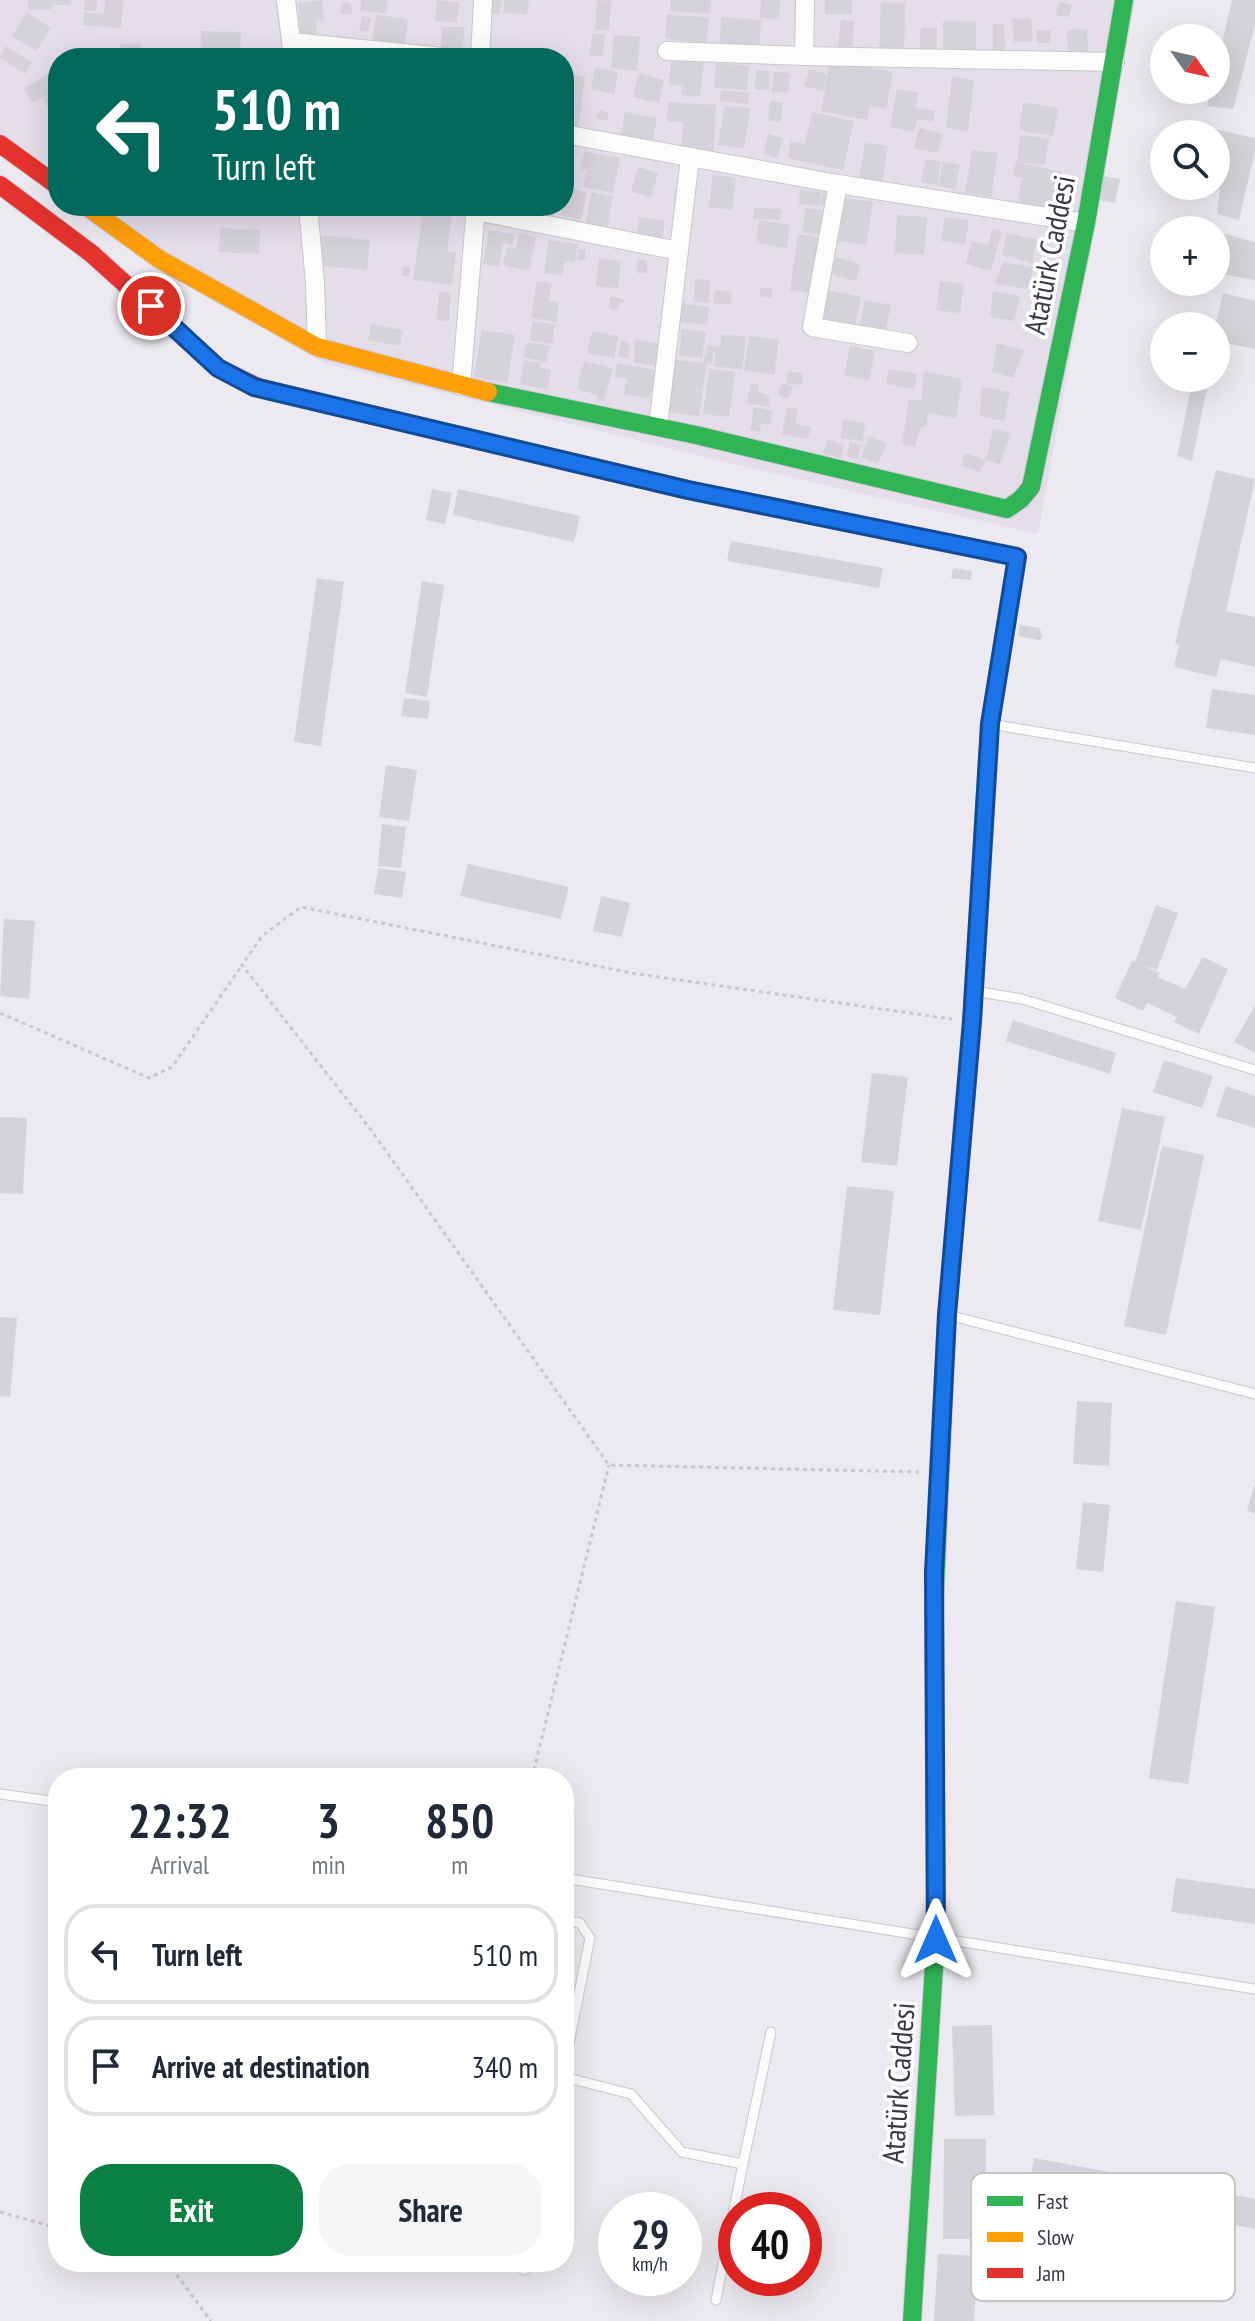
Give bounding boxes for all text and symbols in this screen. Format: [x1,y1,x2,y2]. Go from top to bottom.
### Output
north arrow [1150,24,1230,104]
map controls [1150,24,1230,392]
text: 510 m [212,73,341,145]
icon: left [80,80,184,184]
button: search [1150,120,1230,200]
text: Turn left [212,143,316,190]
street label: Atatürk Caddesi [1014,172,1083,338]
button: + [1150,216,1230,296]
pin [117,272,185,340]
icon: arrive [129,284,173,328]
button: − [1150,312,1230,392]
text: 22:32 [128,1789,232,1851]
text: 3 [317,1789,340,1851]
text: 850 [425,1789,494,1851]
text: Arrival [150,1848,209,1881]
text: min [311,1848,345,1881]
text: m [451,1848,468,1881]
position arrow [894,1898,978,1982]
icon: left [84,1932,128,1976]
text: Turn left [152,1935,242,1974]
text: 510 m [472,1935,538,1974]
street label: Atatürk Caddesi [872,2001,923,2165]
icon: arrive [84,2044,128,2088]
text: Arrive at destination [152,2047,370,2086]
text: 340 m [472,2047,538,2086]
button: Exit [80,2164,303,2256]
button: Share [319,2164,542,2256]
legend [971,2173,1235,2301]
text: Fast [1037,2187,1068,2215]
speed limit sign: 40 [718,2192,822,2296]
text: 29 [631,2208,669,2260]
text: Slow [1037,2223,1074,2251]
text: km/h [632,2251,668,2277]
text: Jam [1036,2259,1065,2287]

